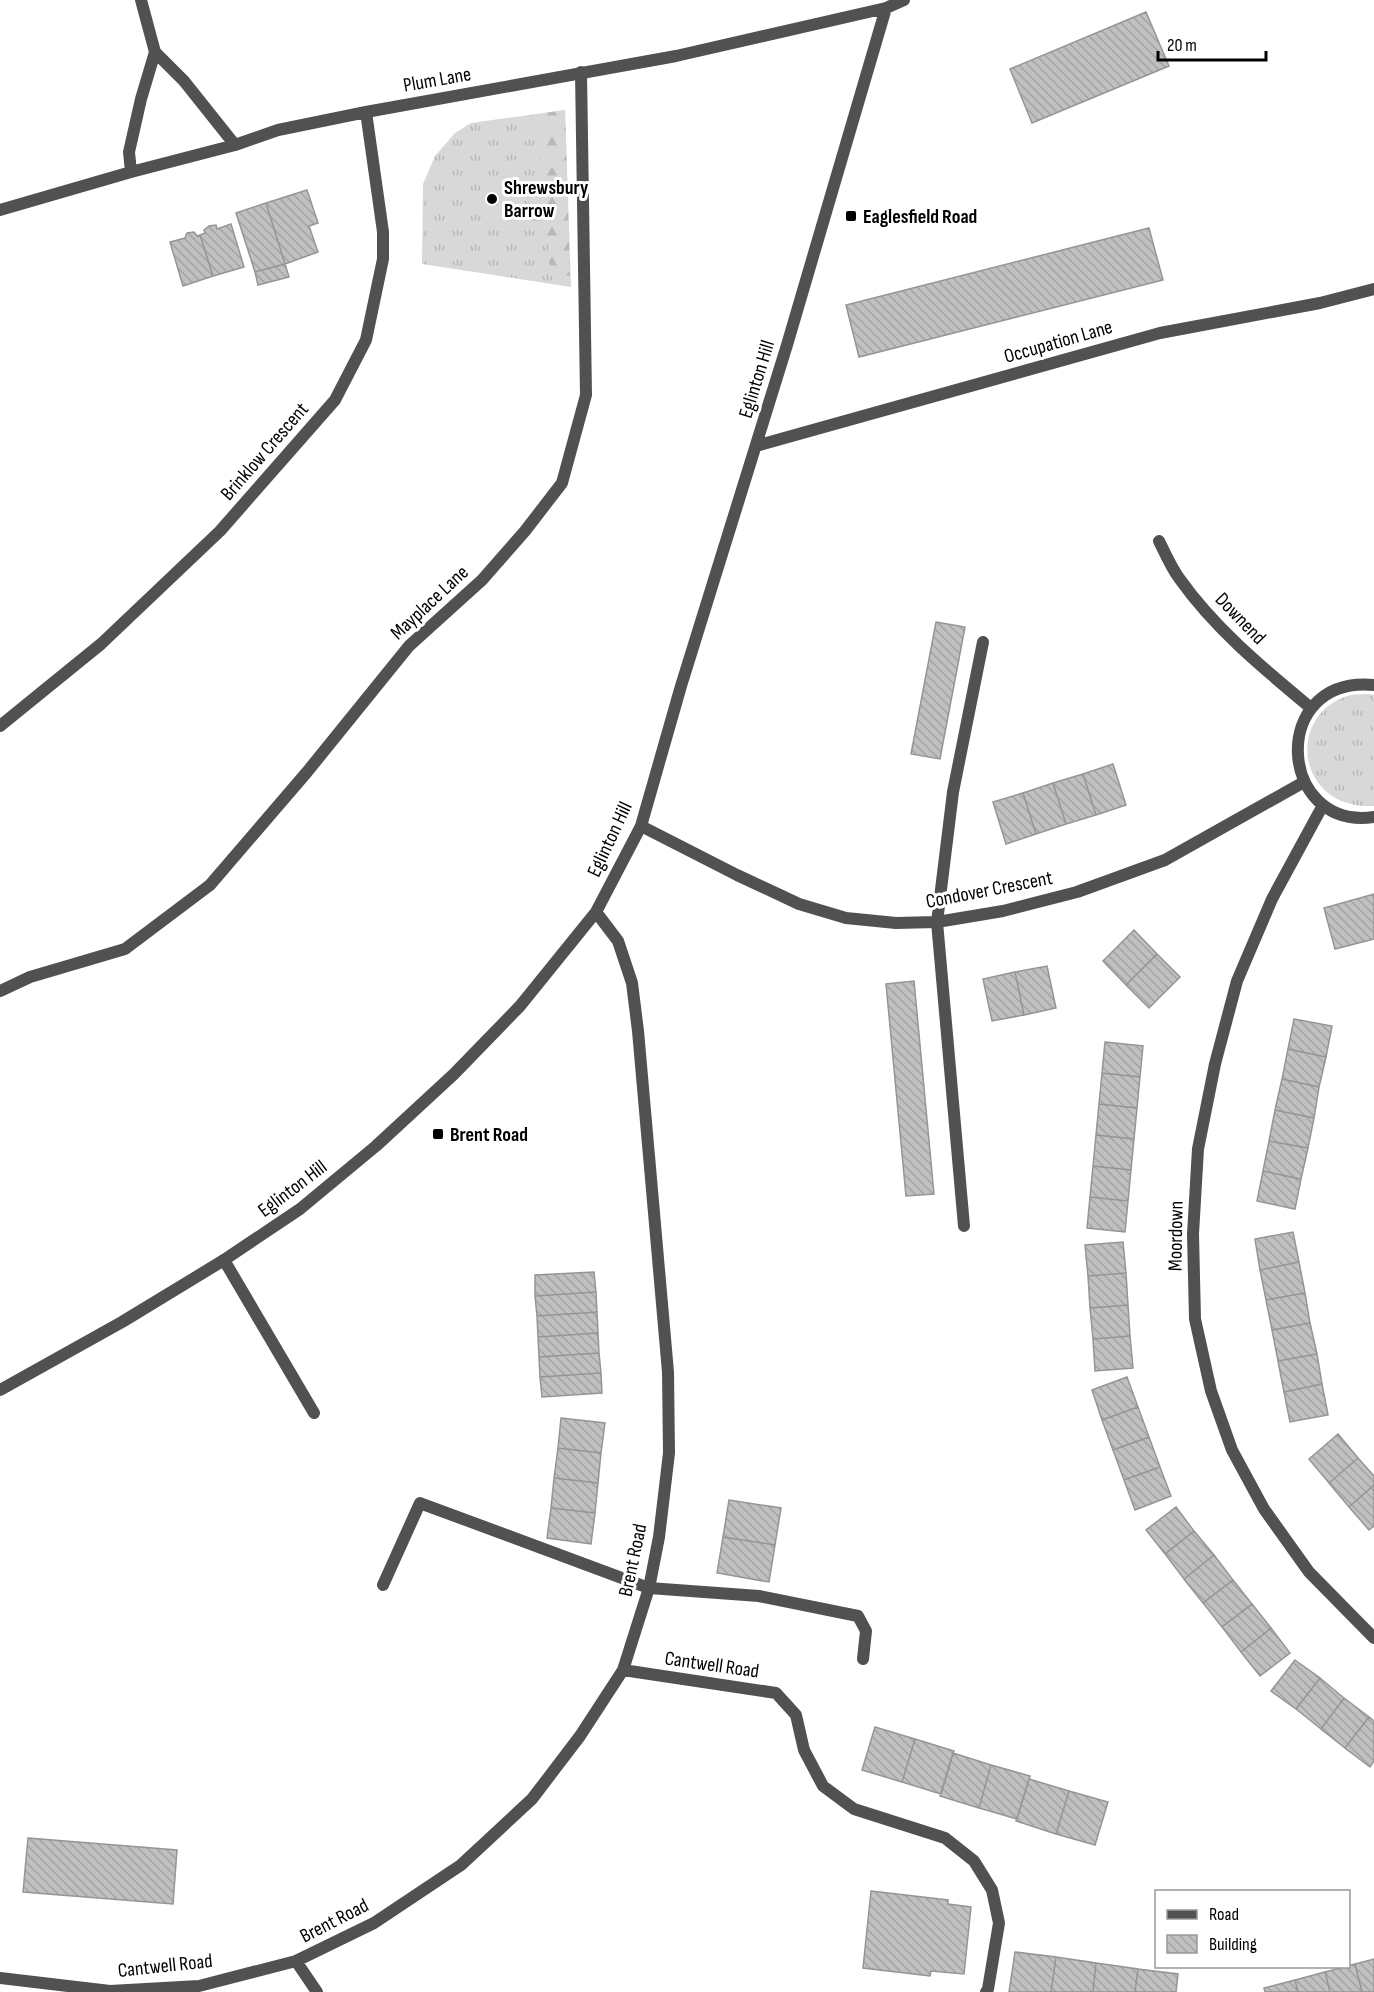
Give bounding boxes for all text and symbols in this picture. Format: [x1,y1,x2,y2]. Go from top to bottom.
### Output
scale bar [1158,24,1266,62]
text: 20 m [1167,35,1197,56]
street label: Plum Lane [401,62,473,98]
place label: Shrewsbury Barrow [504,176,589,223]
marker: Shrewsbury Barrow [485,192,499,206]
place label: Eaglesfield Road [863,205,977,229]
marker: Eaglesfield Road [844,209,858,223]
street label: Occupation Lane [1001,315,1115,369]
street label: Eglinton Hill [734,337,780,421]
street label: Brinklow Crescent [216,398,314,506]
street label: Mayplace Lane [386,561,474,645]
street label: Downend [1210,588,1271,650]
street label: Eglinton Hill [582,798,638,881]
street label: Condover Crescent [924,866,1055,914]
place label: Brent Road [450,1123,528,1147]
marker: Brent Road [431,1127,445,1141]
street label: Eglinton Hill [253,1155,332,1222]
street label: Moordown [1163,1201,1189,1271]
street label: Brent Road [614,1522,652,1599]
street label: Cantwell Road [663,1646,761,1683]
legend [1155,1890,1350,1968]
street label: Brent Road [296,1893,373,1948]
text: Road [1209,1904,1239,1925]
text: Building [1209,1934,1257,1955]
street label: Cantwell Road [117,1949,214,1983]

